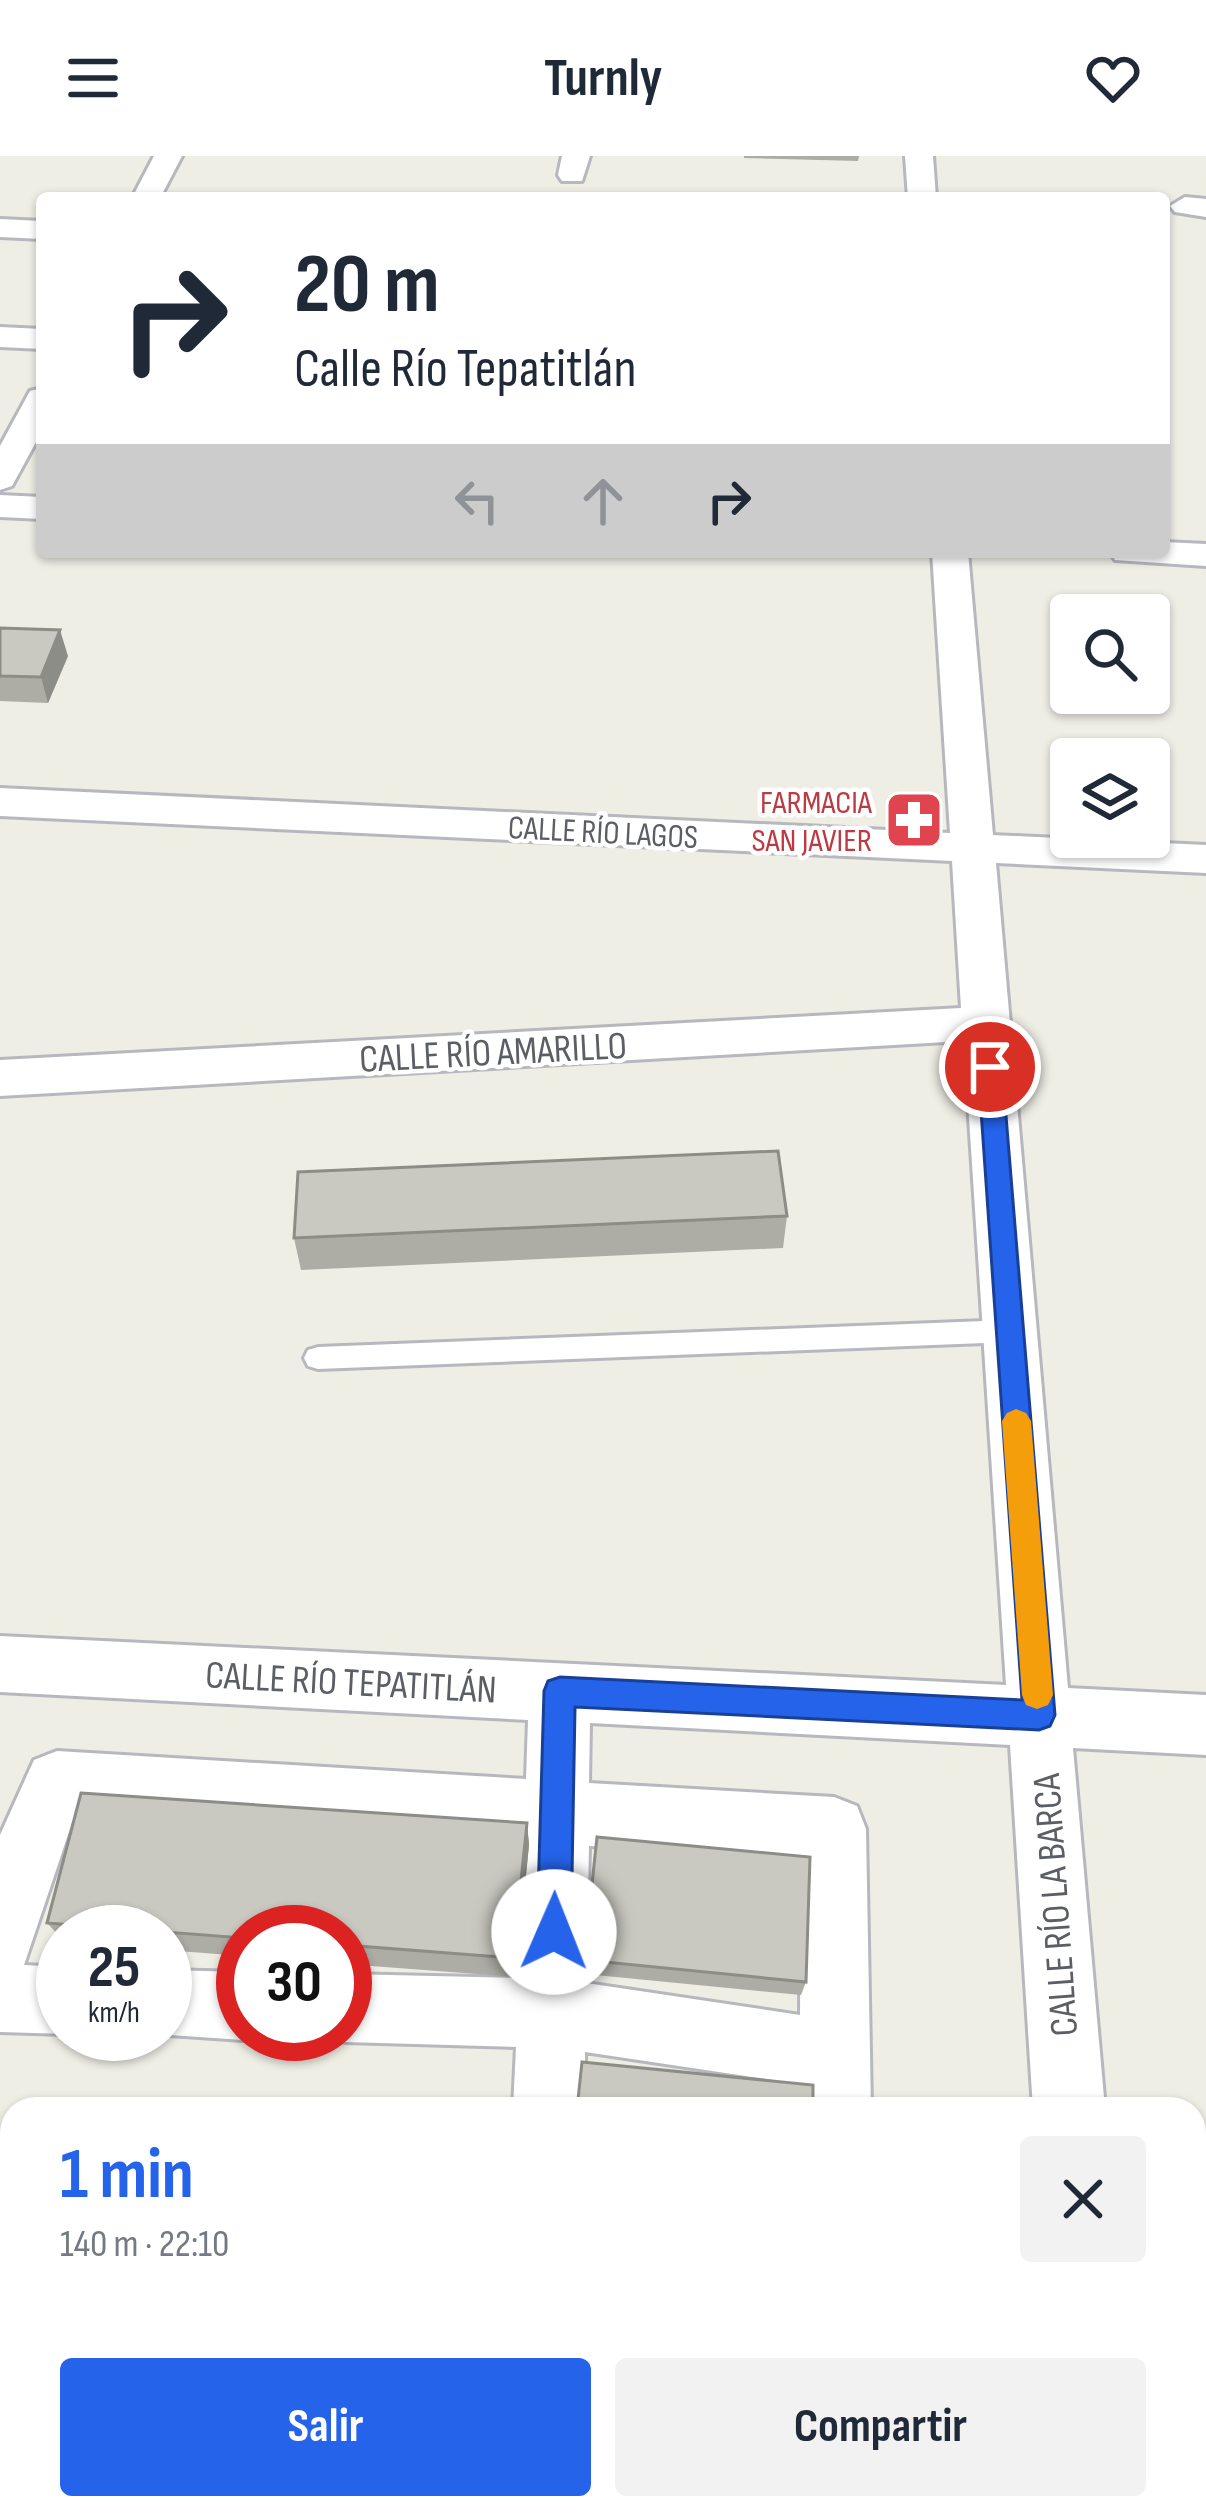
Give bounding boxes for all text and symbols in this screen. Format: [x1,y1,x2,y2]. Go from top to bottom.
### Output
icon: menu [60,45,126,111]
icon: heart [1080,45,1146,111]
text: Turnly [544,46,662,111]
text: 20 m [294,235,440,336]
icon: right [96,240,252,396]
text: Calle Río Tepatitlán [294,337,637,402]
icon: left [444,468,510,534]
icon: ahead [570,468,636,534]
icon: right [696,468,762,534]
map controls [1050,594,1170,858]
button: search [1050,594,1170,714]
button: layers [1050,738,1170,858]
place label: FARMACIA SAN JAVIER [751,783,873,861]
pharmacy icon: FARMACIA SAN JAVIER [883,789,945,851]
street label: CALLE RÍO LAGOS [507,808,699,858]
pin [939,1016,1041,1118]
street label: CALLE RÍO AMARILLO [358,1023,628,1084]
icon: arrive [957,1034,1023,1100]
street label: CALLE RÍO TEPATITLÁN [204,1652,498,1715]
street label: CALLE RÍO LA BARCA [1024,1772,1089,2038]
position arrow [491,1869,617,1995]
speed limit sign: 30 [216,1905,372,2061]
text: 25 [88,1932,140,2004]
text: km/h [88,1995,140,2031]
text: 1 min [60,2132,194,2219]
button: close [1020,2136,1146,2262]
text: 140 m · 22:10 [60,2221,229,2268]
button: Salir [60,2358,591,2496]
button: Compartir [615,2358,1146,2496]

